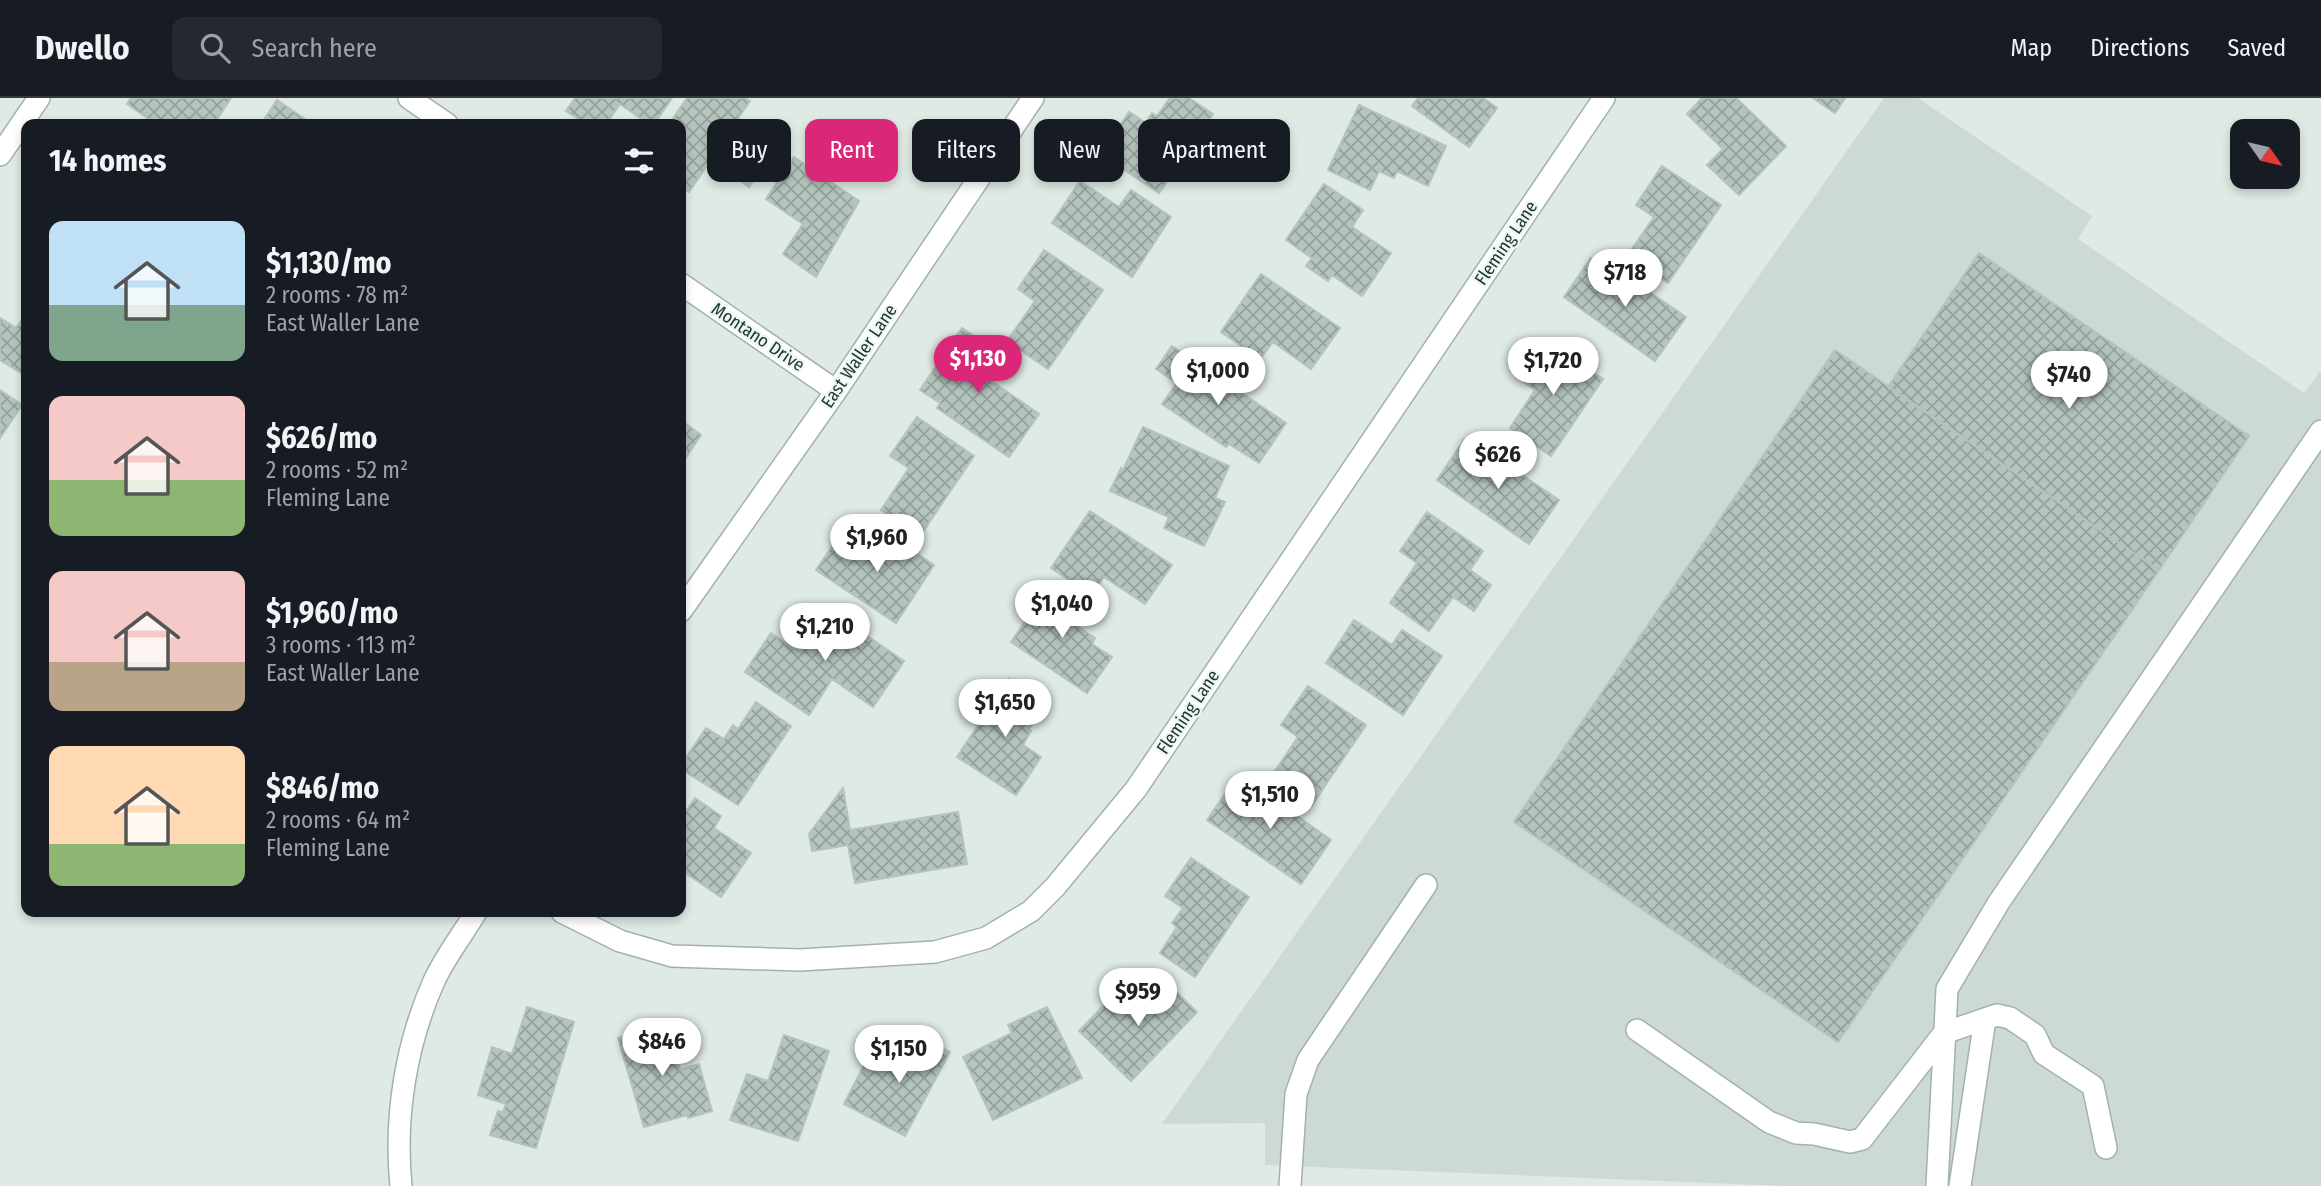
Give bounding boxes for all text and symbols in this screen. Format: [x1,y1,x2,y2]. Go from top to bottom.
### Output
search box [172,17,662,80]
text: Dwello [35,28,130,68]
icon: search [196,29,234,67]
text: Search here [252,33,377,64]
text: Map [2011,34,2052,62]
text: Directions [2090,34,2189,62]
text: Saved [2227,34,2286,62]
chip: Buy [707,119,791,182]
chip: Rent [805,119,898,182]
chip: Filters [912,119,1020,182]
chip: New [1034,119,1124,182]
chip: Apartment [1138,119,1290,182]
north arrow [2230,119,2300,189]
map controls [2230,119,2300,189]
icon: filters [620,142,658,180]
text: 14 homes [49,143,166,179]
street label: Fleming Lane [1470,197,1542,289]
text: $1,130/mo [266,245,392,281]
icon: home [105,249,189,333]
pin: $718 [1584,250,1666,309]
text: $718 [1604,258,1646,286]
text: 2 rooms · 78 m² [266,281,408,309]
street label: Montano Drive [707,298,809,376]
street label: East Waller Lane [816,300,902,412]
text: East Waller Lane [266,309,420,337]
pin: $1,130 [921,336,1035,395]
pin: $1,720 [1496,338,1610,397]
text: $1,130 [950,344,1006,372]
text: $1,720 [1524,346,1582,374]
pin: $1,000 [1161,348,1275,407]
pin: $740 [2028,352,2110,411]
text: $1,000 [1187,356,1249,384]
text: $740 [2047,360,2091,388]
text: $626/mo [266,420,377,456]
icon: home [105,424,189,508]
pin: $626 [1457,432,1539,491]
text: $626 [1475,440,1521,468]
text: 2 rooms · 52 m² [266,456,408,484]
text: Fleming Lane [266,484,390,512]
pin: $1,960 [820,514,934,574]
text: $1,960 [846,523,908,551]
pin: $1,040 [1005,580,1119,640]
text: $1,040 [1031,589,1093,617]
text: $1,960/mo [266,595,398,631]
icon: home [105,599,189,683]
pin: $1,210 [768,603,882,663]
text: $1,210 [796,612,854,640]
text: 3 rooms · 113 m² [266,631,416,659]
text: East Waller Lane [266,659,420,687]
street label: Fleming Lane [1152,666,1224,758]
pin: $1,650 [948,680,1062,739]
text: $1,650 [974,688,1036,716]
text: $846/mo [266,770,379,806]
pin: $1,510 [1213,772,1327,831]
icon: home [105,774,189,858]
text: $1,510 [1241,780,1299,808]
text: 2 rooms · 64 m² [266,806,410,834]
text: Fleming Lane [266,834,390,862]
pin: $959 [1097,968,1179,1028]
text: $959 [1115,977,1161,1005]
pin: $846 [621,1018,703,1078]
pin: $1,150 [842,1026,956,1085]
text: $846 [638,1027,686,1055]
text: $1,150 [871,1034,927,1062]

